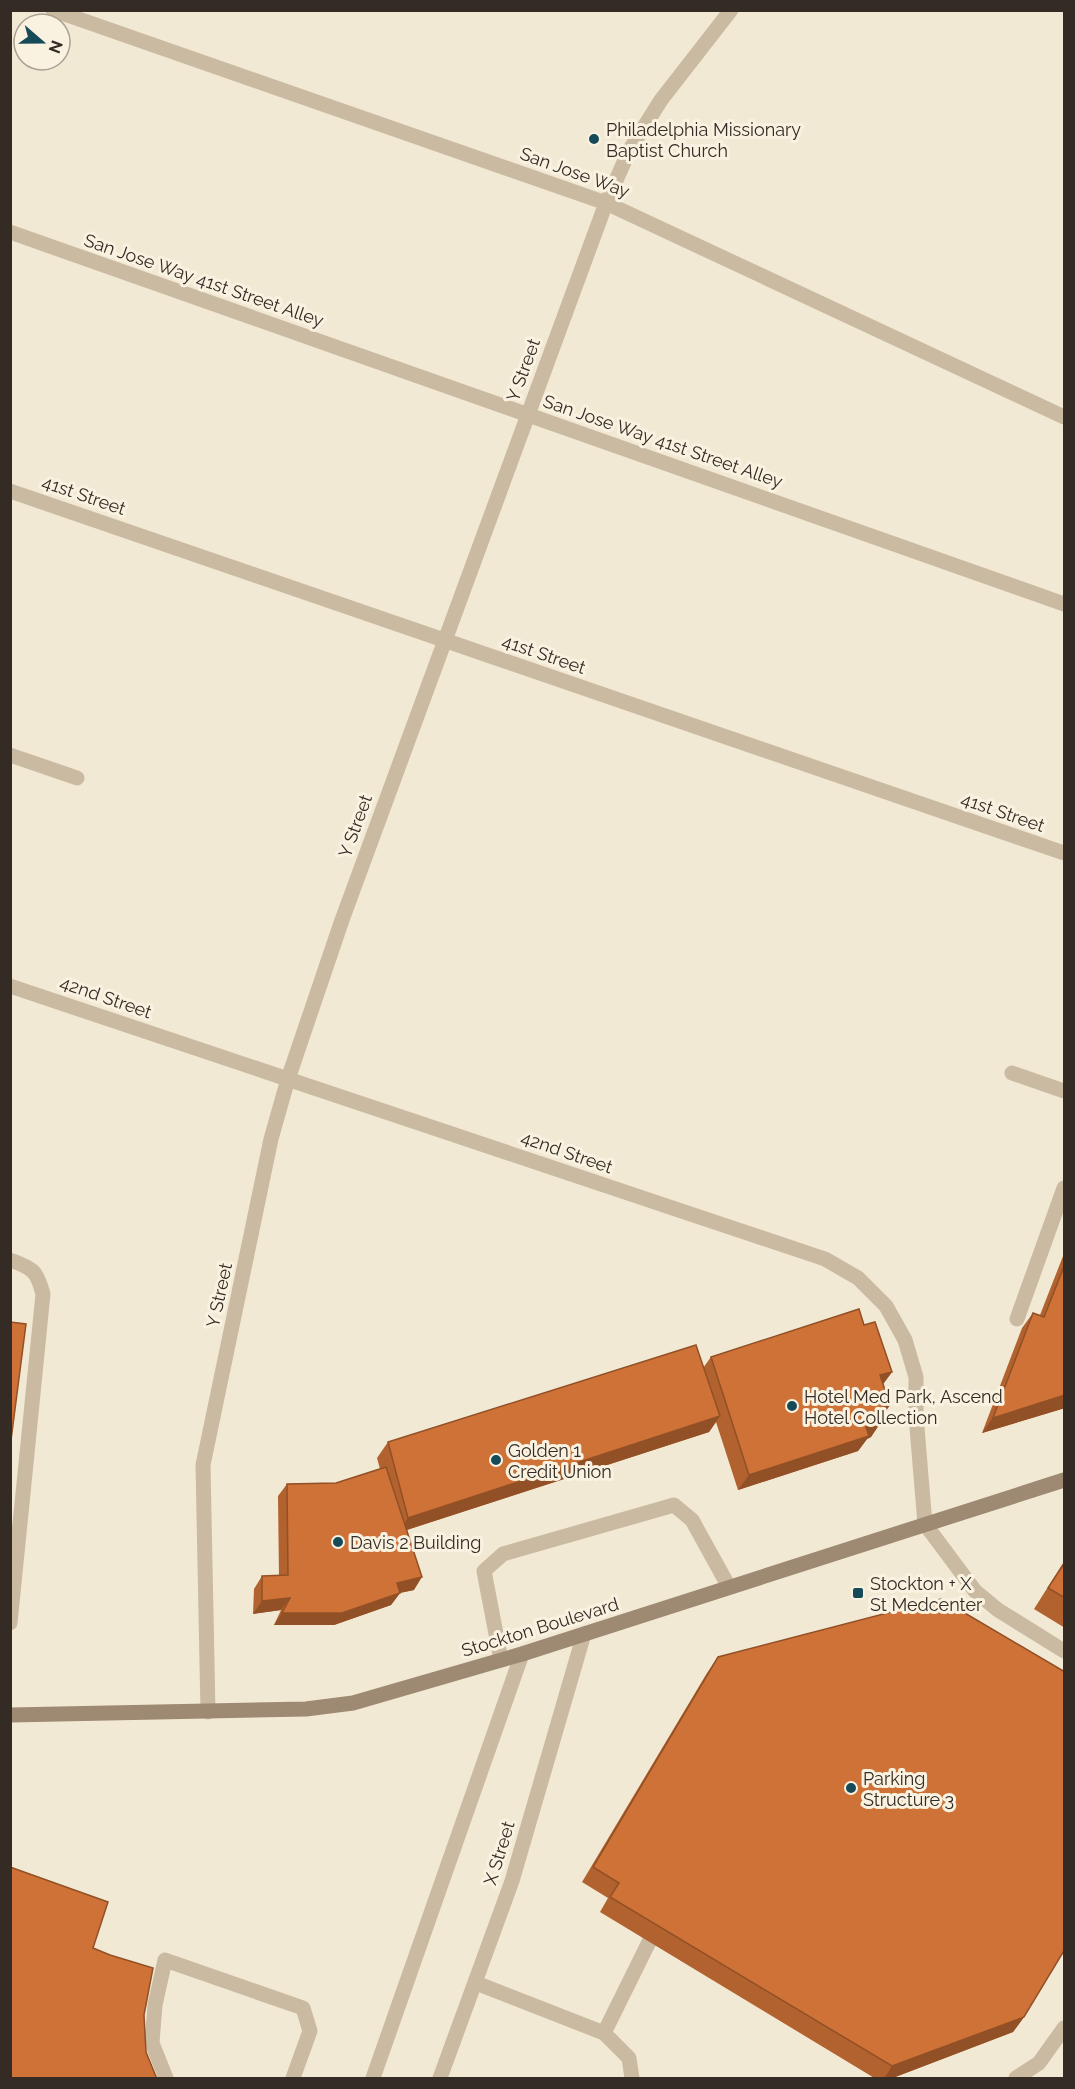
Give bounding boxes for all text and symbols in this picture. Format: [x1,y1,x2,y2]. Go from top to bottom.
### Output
north arrow [12,12,72,72]
text: N [45,38,67,56]
place label: Philadelphia Missionary Baptist Church [606,119,801,161]
marker: Philadelphia Missionary Baptist Church [587,132,601,146]
street label: San Jose Way [517,142,633,202]
street label: San Jose Way 41st Street Alley [82,229,327,331]
street label: Y Street [502,336,544,404]
street label: San Jose Way 41st Street Alley [541,390,786,492]
street label: 41st Street [40,471,128,519]
street label: 41st Street [500,630,588,678]
street label: 41st Street [959,788,1047,836]
street label: Y Street [334,792,376,860]
street label: 42nd Street [57,972,155,1022]
street label: 42nd Street [518,1127,616,1177]
street label: Y Street [202,1261,236,1329]
place label: Hotel Med Park, Ascend Hotel Collection [804,1386,1003,1428]
marker: Hotel Med Park, Ascend Hotel Collection [785,1399,799,1413]
place label: Golden 1 Credit Union [508,1440,612,1482]
marker: Golden 1 Credit Union [489,1453,503,1467]
place label: Davis 2 Building [350,1532,481,1553]
marker: Davis 2 Building [331,1535,345,1549]
place label: Stockton + X St Medcenter [870,1573,983,1615]
marker: Stockton + X St Medcenter [851,1586,865,1600]
street label: Stockton Boulevard [459,1593,621,1661]
place label: Parking Structure 3 [863,1768,954,1810]
marker: Parking Structure 3 [844,1781,858,1795]
street label: X Street [479,1819,519,1887]

